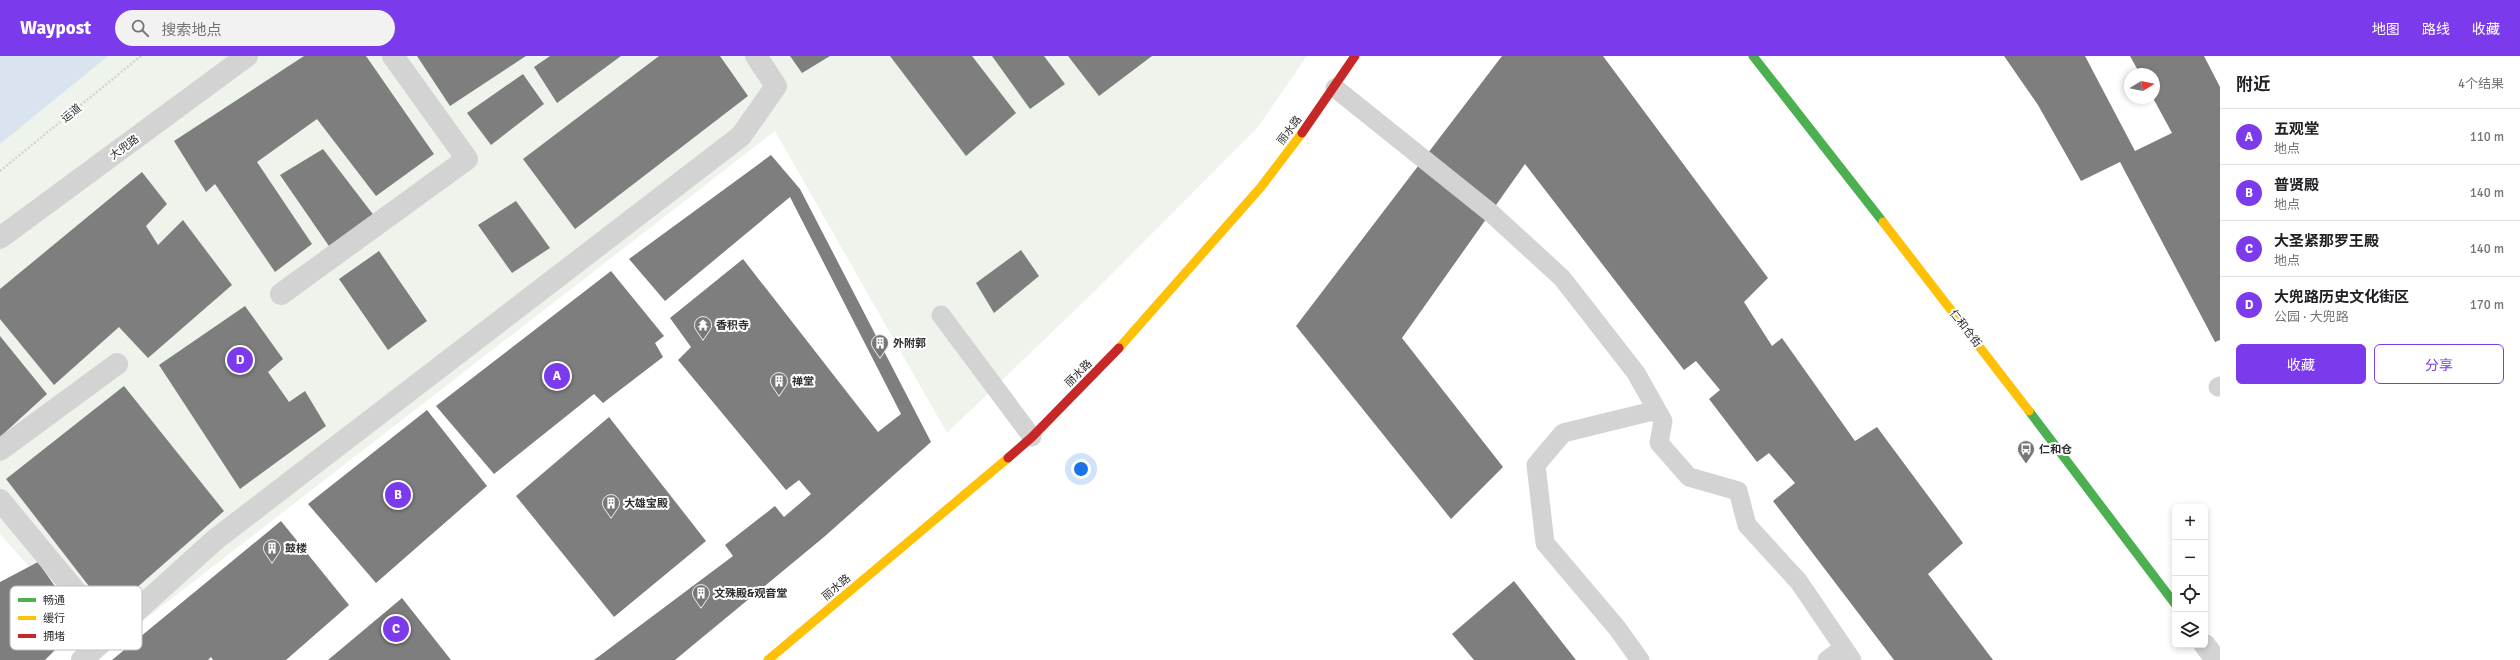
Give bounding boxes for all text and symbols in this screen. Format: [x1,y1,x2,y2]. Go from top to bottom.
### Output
search box [115,10,395,46]
text: Waypost [20,16,91,40]
icon: search [129,17,151,39]
text: 搜索地点 [161,21,221,39]
text: 地图 [2372,21,2400,38]
text: 路线 [2422,21,2450,38]
text: 收藏 [2472,21,2500,38]
north arrow [2124,68,2160,104]
text: 附近 [2236,74,2270,95]
text: 4个结果 [2458,76,2504,92]
street label: 运道 [59,101,84,125]
street label: 丽水路 [1274,113,1305,147]
text: 五观堂 [2274,120,2319,138]
text: A [2245,129,2253,145]
text: 110 m [2470,129,2504,145]
street label: 大兜路 [107,132,141,162]
text: 地点 [2274,141,2300,157]
text: 普贤殿 [2274,176,2319,194]
text: B [2245,185,2253,201]
text: 140 m [2470,185,2504,201]
text: 地点 [2274,197,2300,213]
text: 大圣紧那罗王殿 [2274,232,2379,250]
text: C [2245,241,2253,257]
text: 140 m [2470,241,2504,257]
text: 地点 [2274,253,2300,269]
text: 大兜路历史文化街区 [2274,288,2409,306]
text: D [2245,297,2253,313]
text: 170 m [2470,297,2504,313]
street label: 仁和仓街 [1947,307,1984,350]
text: 公园 · 大兜路 [2274,309,2349,325]
temple icon: 香积寺 [693,315,713,340]
place label: 香积寺 [716,319,749,332]
building icon: 外附郭 [870,333,890,358]
place label: 外附郭 [893,337,926,350]
button: 收藏 [2236,344,2366,384]
button: 分享 [2374,344,2504,384]
pin: D [227,345,253,375]
street label: 丽水路 [1062,357,1095,390]
pin: A [544,361,570,391]
building icon: 禅堂 [769,371,789,396]
place label: 禅堂 [792,375,814,388]
bus stop icon: 仁和仓 [2016,439,2036,464]
place label: 仁和仓 [2039,443,2072,456]
your location [1071,459,1091,479]
pin: B [385,480,411,510]
building icon: 大雄宝殿 [601,493,621,518]
place label: 大雄宝殿 [624,497,668,510]
map controls [2172,504,2208,648]
button: + [2172,504,2208,540]
building icon: 鼓楼 [262,538,282,563]
button: − [2172,540,2208,576]
place label: 鼓楼 [285,542,307,555]
street label: 丽水路 [820,572,853,603]
button: locate [2172,576,2208,612]
building icon: 文殊殿&观音堂 [691,583,711,608]
legend [10,586,142,650]
place label: 文殊殿&观音堂 [714,587,787,600]
text: 畅通 [43,594,65,607]
text: 缓行 [43,612,65,625]
button: layers [2172,612,2208,648]
pin: C [383,614,409,644]
text: 拥堵 [43,630,65,643]

